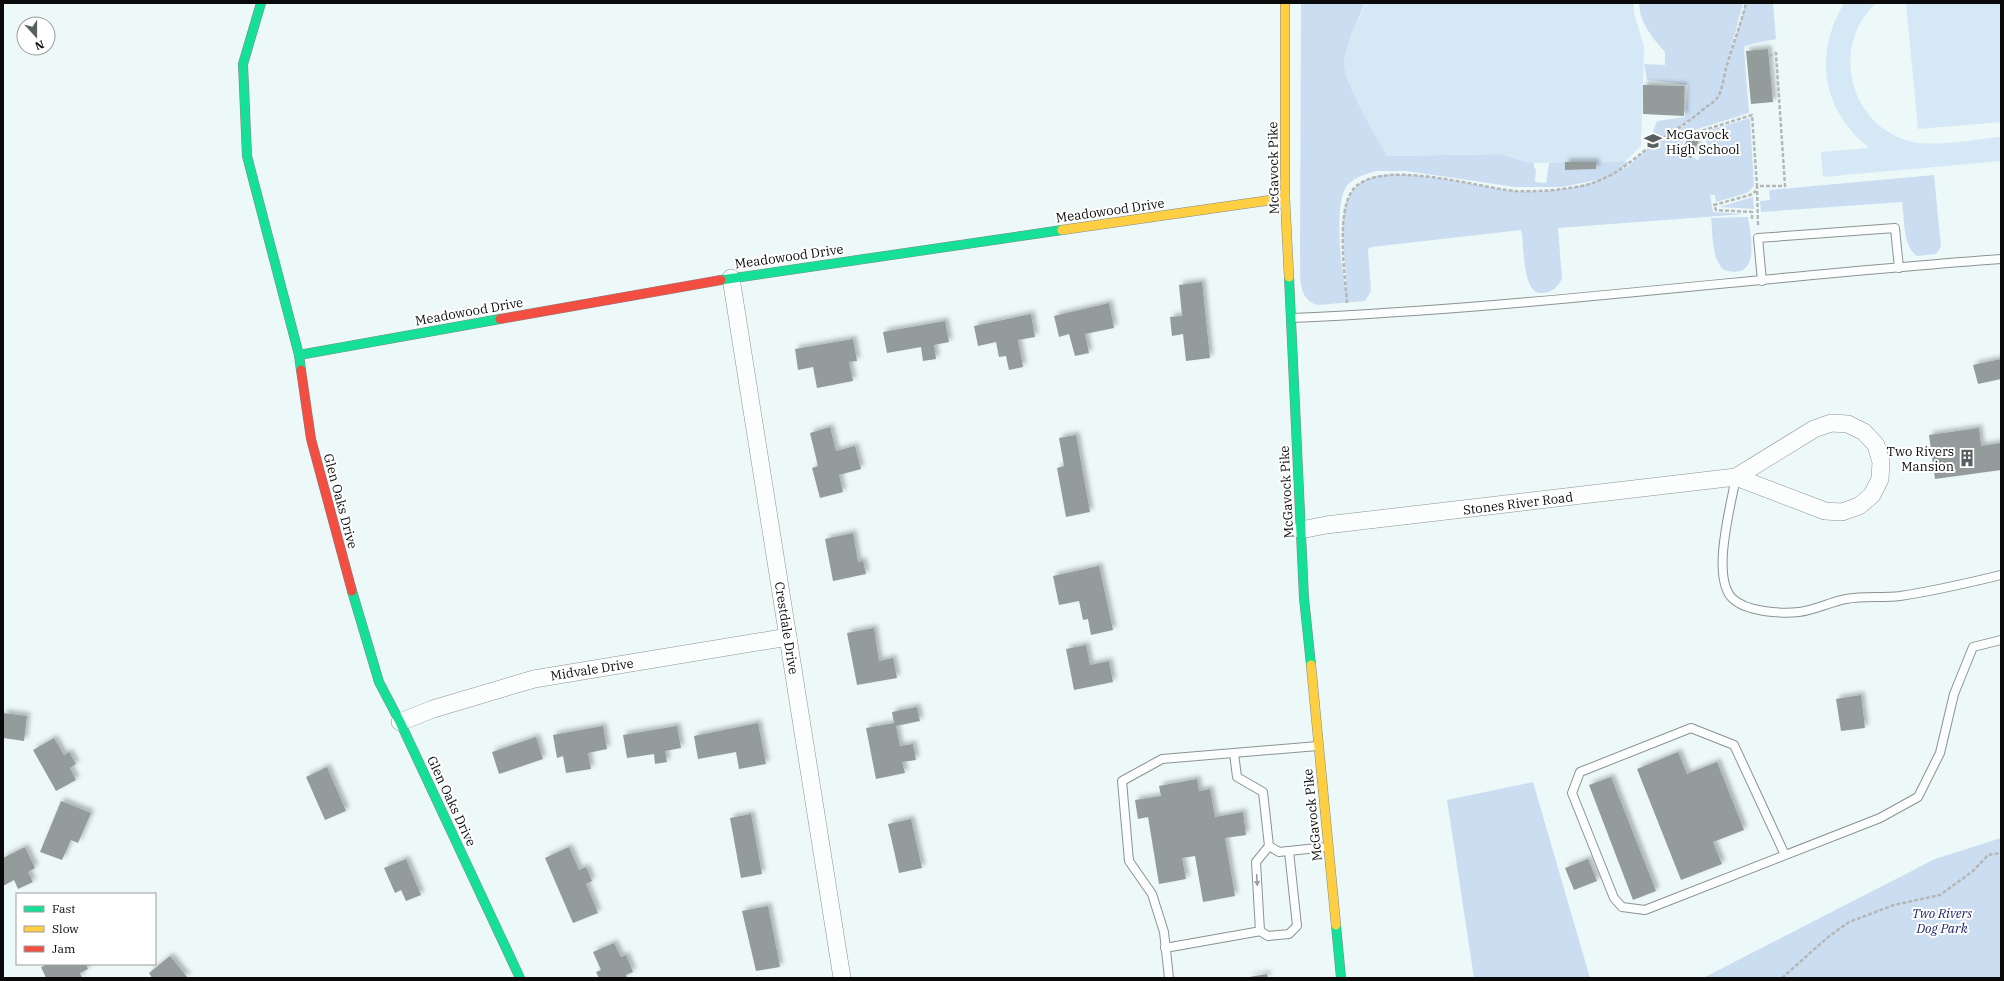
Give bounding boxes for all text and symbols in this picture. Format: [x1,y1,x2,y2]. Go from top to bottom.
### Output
north arrow [16,16,56,56]
text: N [33,37,46,54]
street label: McGavock Pike [1264,121,1283,214]
place label: McGavock High School [1666,126,1740,158]
school or university icon: McGavock High School [1643,131,1663,151]
street label: Meadowood Drive [1055,194,1165,227]
street label: Meadowood Drive [734,240,844,273]
street label: Meadowood Drive [414,294,524,329]
place label: Two Rivers Mansion [1886,443,1954,475]
street label: McGavock Pike [1276,445,1297,539]
building icon: Two Rivers Mansion [1957,448,1977,468]
street label: Glen Oaks Drive [320,452,361,551]
street label: Stones River Road [1462,488,1574,519]
street label: Crestdale Drive [771,581,802,676]
street label: Midvale Drive [549,655,635,684]
street label: Glen Oaks Drive [423,753,480,849]
street label: McGavock Pike [1299,768,1326,862]
one-way arrow [1253,874,1260,886]
legend [16,893,156,965]
text: Fast [52,901,76,916]
park label: Two Rivers Dog Park [1912,905,1972,937]
text: Slow [52,921,79,936]
text: Jam [52,941,76,956]

